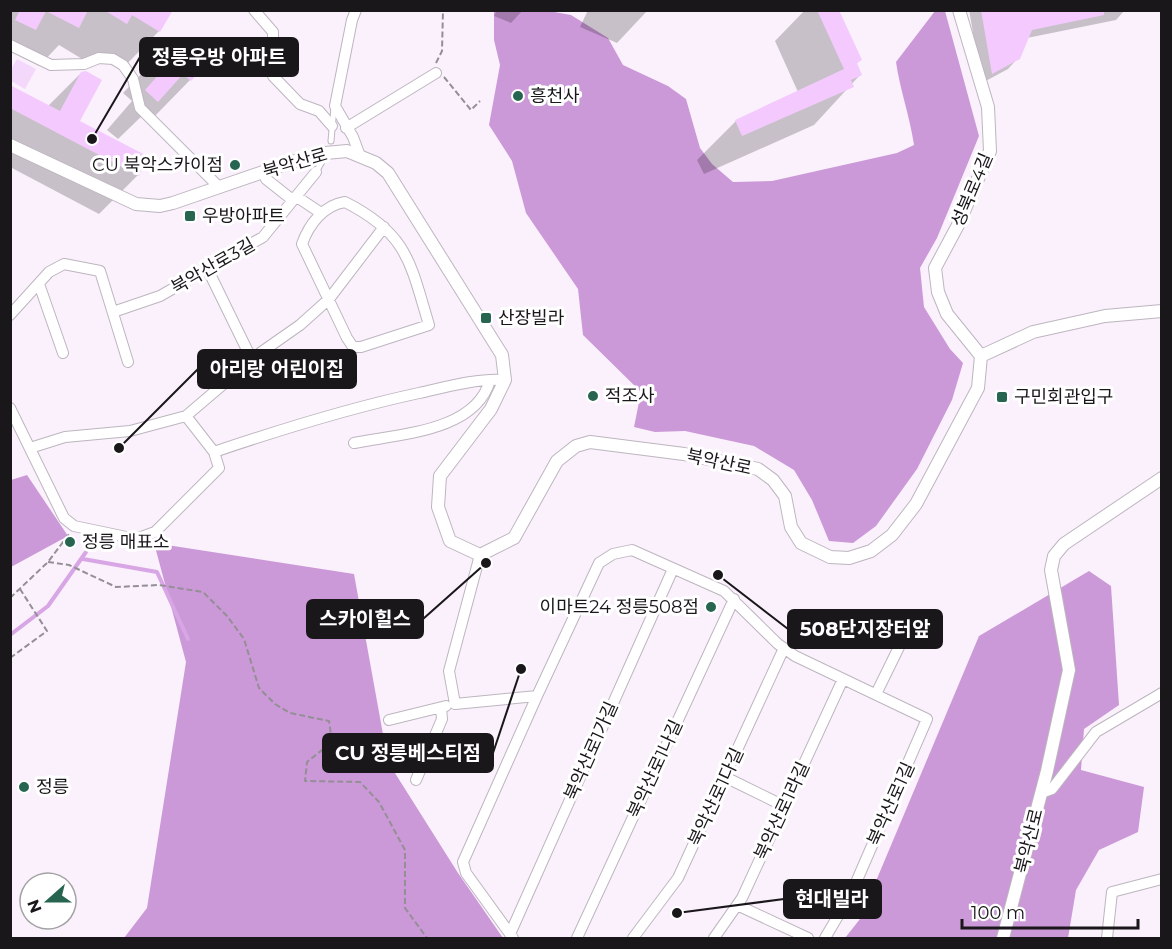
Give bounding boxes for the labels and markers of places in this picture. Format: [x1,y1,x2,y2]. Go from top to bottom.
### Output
callout: 정릉우방 아파트 [140,38,298,76]
place label: 흥천사 [530,85,580,107]
marker: 흥천사 [511,89,525,103]
place label: CU 북악스카이점 [92,154,223,176]
marker: CU 북악스카이점 [228,158,242,172]
place label: 우방아파트 [202,205,285,227]
marker: 우방아파트 [183,209,197,223]
place label: 산장빌라 [498,307,565,329]
marker: 산장빌라 [479,311,493,325]
callout: 아리랑 어린이집 [198,350,356,388]
place label: 적조사 [605,385,655,407]
place label: 구민회관입구 [1014,386,1113,408]
marker: 적조사 [586,389,600,403]
marker: 구민회관입구 [995,390,1009,404]
place label: 정릉 매표소 [82,531,170,553]
marker: 정릉 매표소 [63,535,77,549]
place label: 이마트24 정릉508점 [540,596,699,618]
callout: 스카이힐스 [307,600,423,638]
marker: 이마트24 정릉508점 [704,600,718,614]
callout: 508단지장터앞 [788,610,942,648]
callout: CU 정릉베스티점 [323,734,493,772]
place label: 정릉 [36,776,69,798]
marker: 정릉 [17,780,31,794]
callout: 현대빌라 [784,880,881,918]

